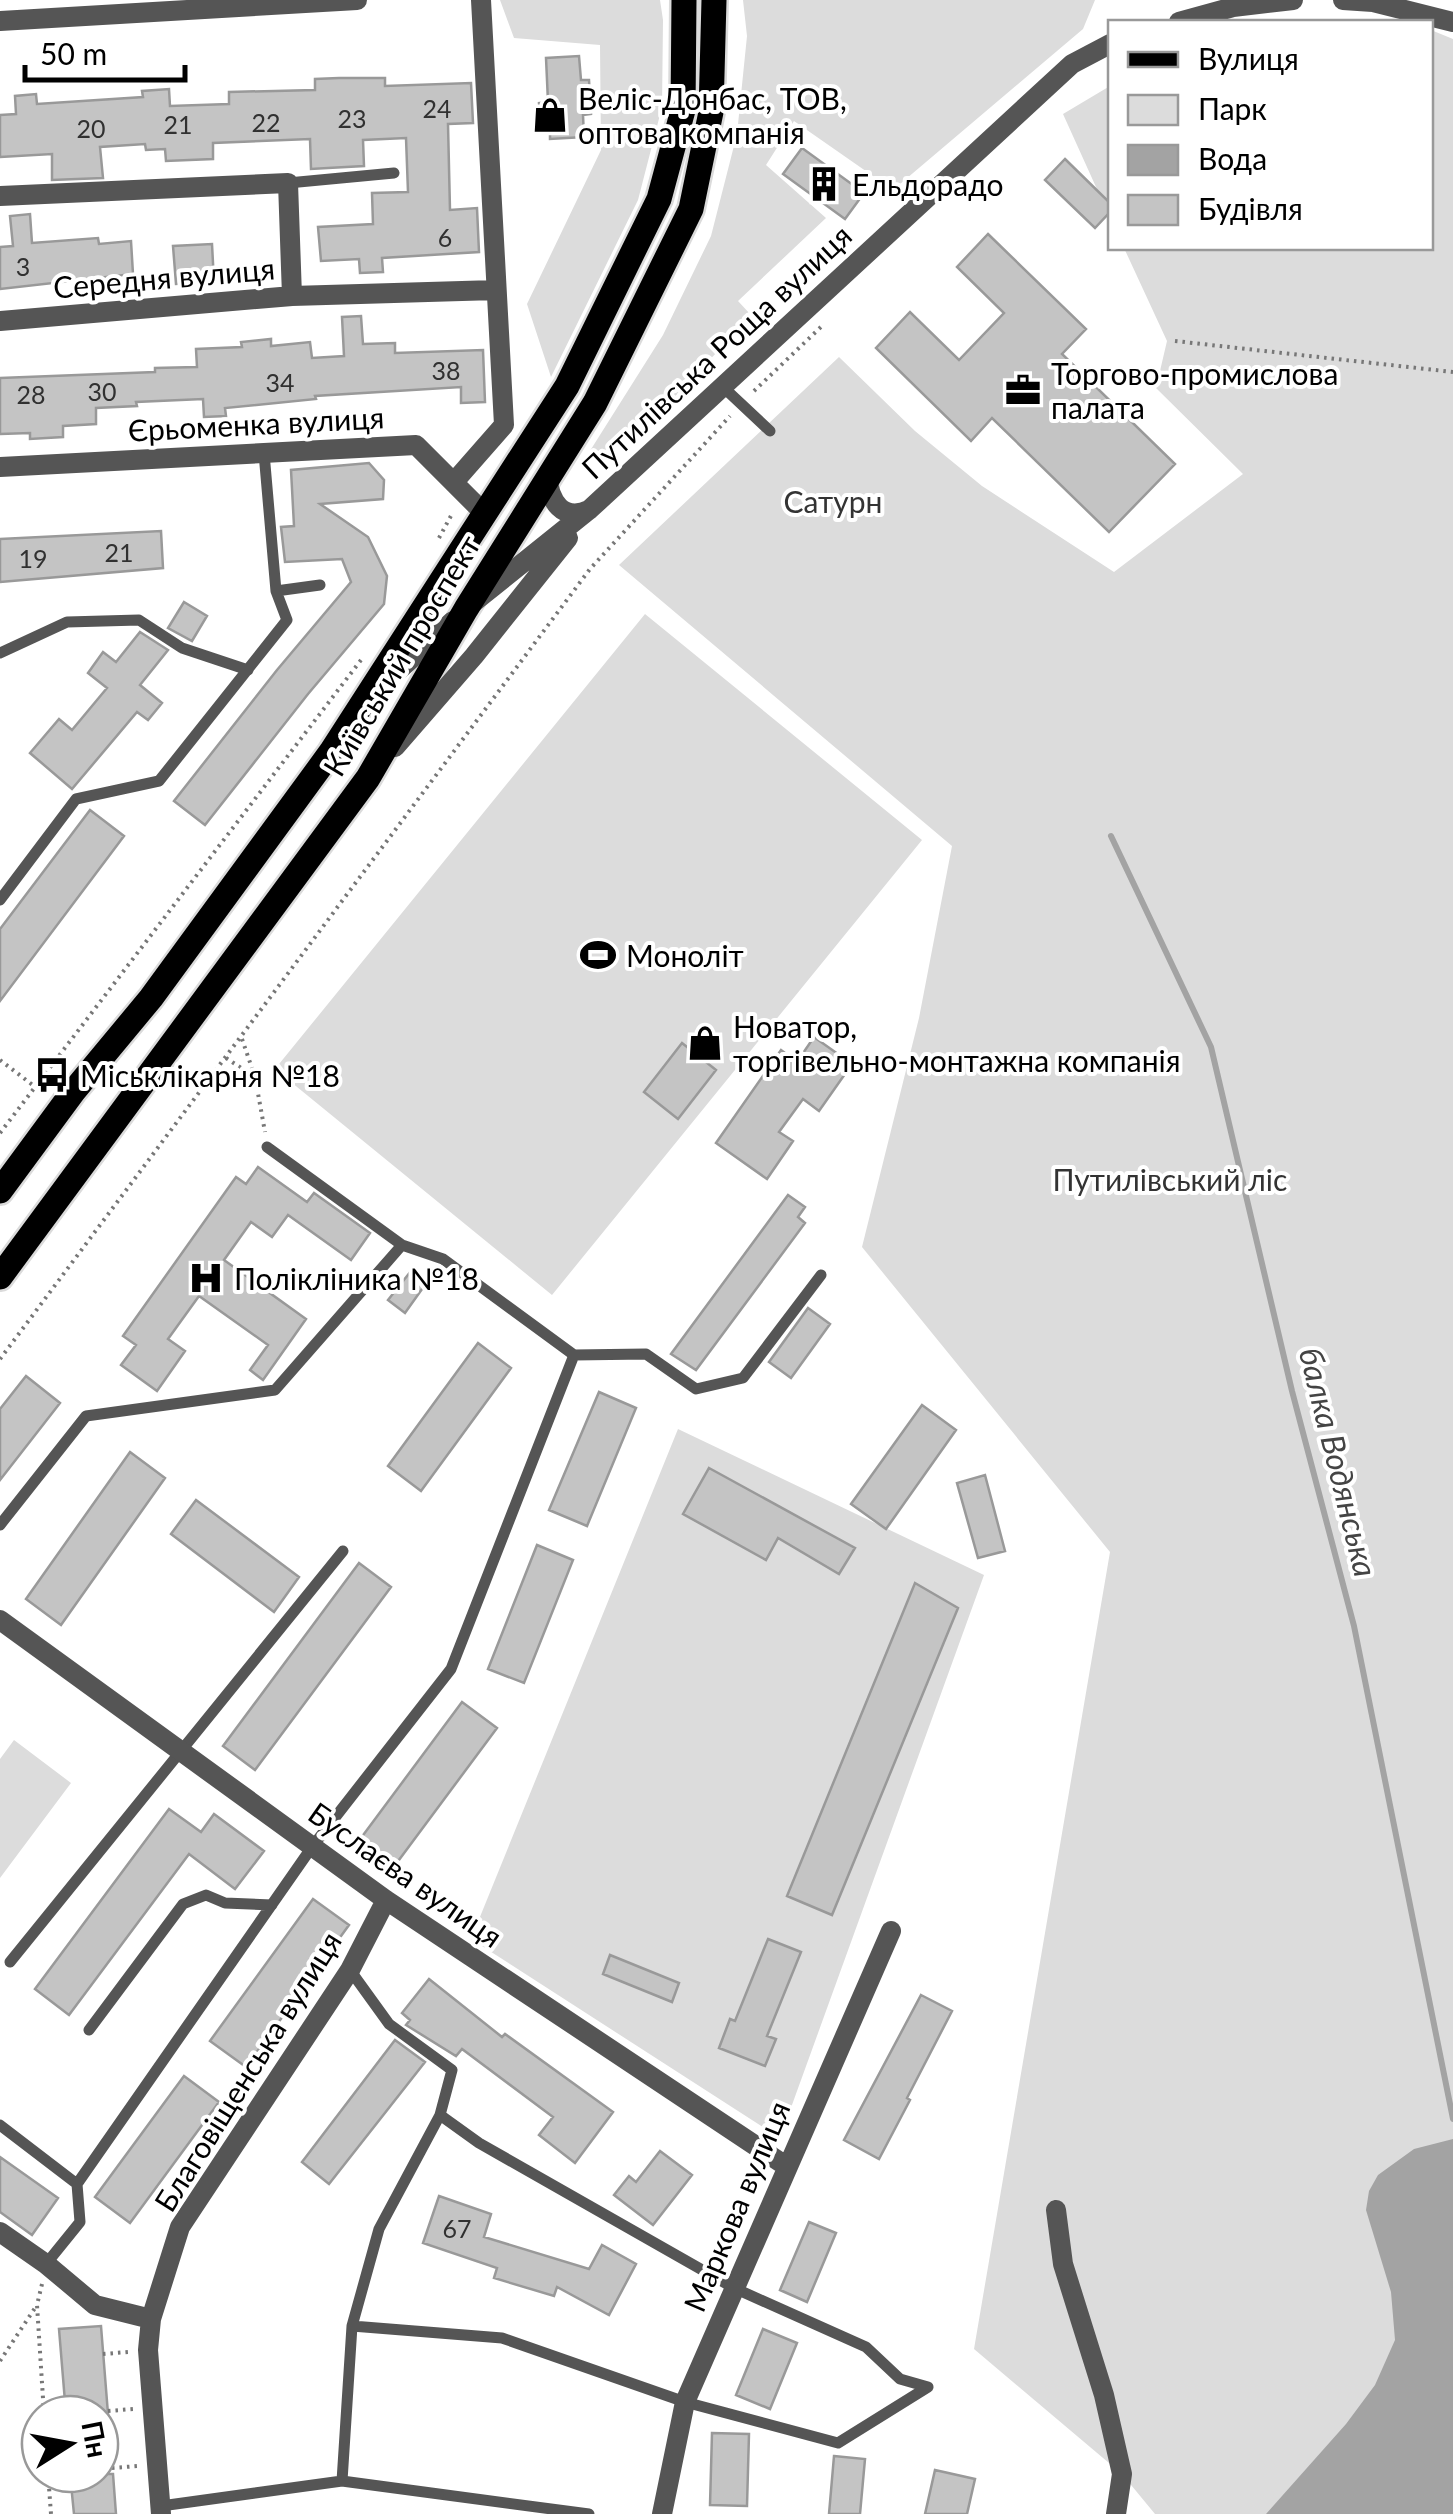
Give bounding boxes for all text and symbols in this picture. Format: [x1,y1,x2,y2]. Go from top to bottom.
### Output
scale bar [25,20,185,82]
legend [1108,20,1433,250]
text: 50 m [40,35,107,71]
text: Вулиця [1198,40,1299,76]
place label: Веліс-Донбас, ТОВ, оптова компанія [578,80,847,150]
text: Парк [1198,90,1267,126]
house number: 24 [422,93,452,123]
shop icon: Веліс-Донбас, ТОВ, оптова компанія [531,96,569,134]
house number: 23 [337,103,367,133]
house number: 22 [251,107,281,137]
house number: 21 [163,109,193,139]
house number: 20 [76,113,106,143]
text: Вода [1198,140,1267,176]
building icon: Ельдорадо [805,165,843,203]
place label: Ельдорадо [852,166,1004,202]
text: Будівля [1198,190,1303,226]
street label: Путилівська Роща вулиця [574,217,858,485]
house number: 6 [438,222,452,252]
street label: Середня вулиця [52,249,276,305]
house number: 3 [16,251,30,281]
house number: 38 [431,355,461,385]
place label: Торгово-промислова палата [1051,355,1338,425]
house number: 34 [265,367,295,397]
office icon: Торгово-промислова палата [1004,371,1042,409]
house number: 30 [87,376,117,406]
house number: 28 [16,379,46,409]
street label: Єрьоменка вулиця [127,398,385,448]
park label: Сатурн [784,483,882,519]
street label: Київський проспект [315,528,487,782]
house number: 21 [104,537,134,567]
house number: 19 [18,543,48,573]
sports icon: Моноліт [579,936,617,974]
place label: Моноліт [626,937,744,973]
place label: Новатор, торгівельно-монтажна компанія [733,1008,1181,1078]
shop icon: Новатор, торгівельно-монтажна компанія [686,1024,724,1062]
bus stop icon: Міськлікарня №18 [33,1056,71,1094]
place label: Міськлікарня №18 [80,1057,340,1093]
park label: Путилівський ліс [1053,1161,1287,1197]
hospital icon: Полікліника №18 [187,1259,225,1297]
place label: Полікліника №18 [234,1260,479,1296]
water label: балка Водянська [1292,1343,1386,1581]
street label: Буслаєва вулиця [302,1794,510,1954]
street label: Благовіщенська вулиця [146,1924,348,2218]
street label: Маркова вулиця [675,2095,797,2317]
house number: 67 [442,2213,472,2243]
north arrow [20,2394,120,2494]
text: Пн [75,2418,116,2460]

